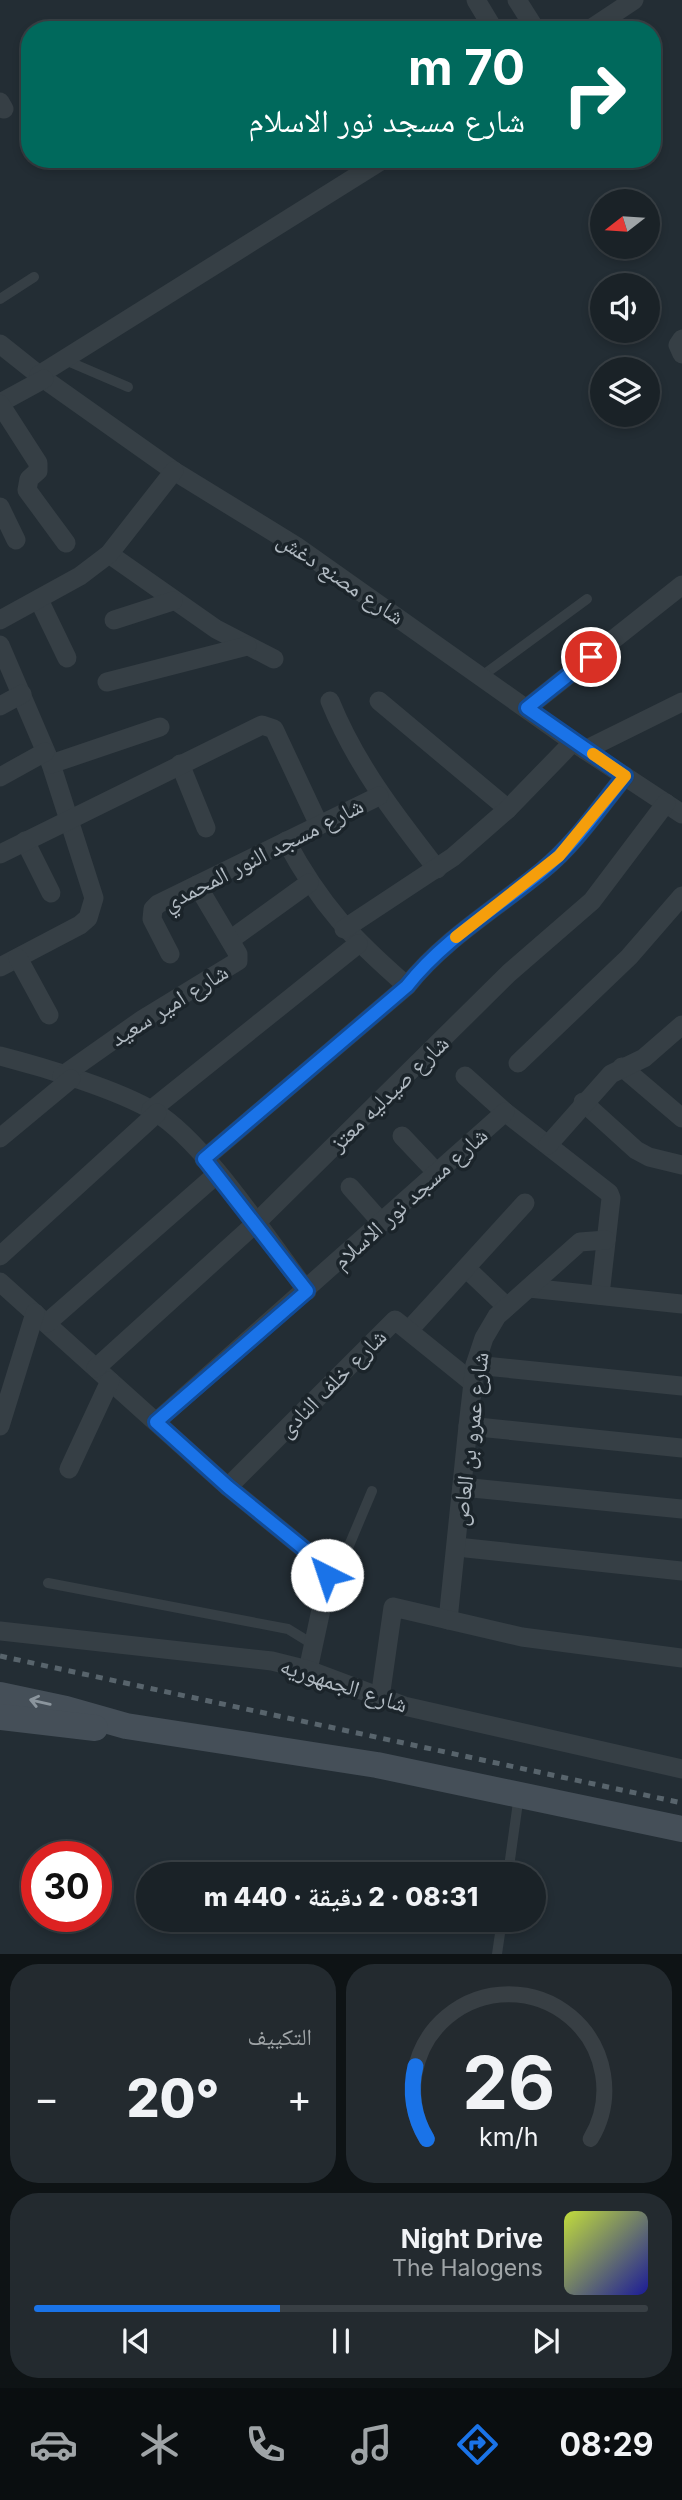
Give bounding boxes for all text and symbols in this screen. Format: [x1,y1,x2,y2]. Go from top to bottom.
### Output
text: 70 m [408,38,525,97]
icon: right [549,49,640,140]
text: شارع مسجد نور الاسلام [248,101,525,140]
north arrow [590,189,660,259]
map controls [590,189,660,427]
button: sound [590,273,660,343]
button: layers [590,357,660,427]
street label: شارع مصنع دغش [272,525,410,632]
pin [561,627,621,687]
icon: arrive [572,638,610,676]
street label: شارع مسجد النور المحمدي [158,791,370,921]
street label: شارع امير سعيد [105,958,234,1053]
street label: شارع صيدليه معتز [323,1029,455,1158]
street label: شارع مسجد نور الاسلام [327,1121,495,1276]
street label: شارع خلف النادى [272,1323,393,1444]
street label: شارع عمرو بن العاص [445,1350,496,1528]
position arrow [290,1538,364,1612]
street label: شارع الجمهوريه [277,1651,411,1720]
one-way arrow [29,1695,52,1709]
speed limit sign: 30 [21,1841,112,1932]
text: 08:31 · 2 دقيقة · 440 m [204,1881,478,1912]
text: التكييف [247,2023,312,2051]
text: 26 [462,2039,556,2128]
text: 20° [126,2067,220,2130]
text: − [34,2075,59,2121]
text: + [287,2075,312,2121]
text: km/h [479,2122,539,2152]
text: Night Drive [401,2223,543,2254]
text: The Halogens [392,2254,543,2282]
icon: previous [117,2322,155,2360]
icon: pause [322,2322,360,2360]
icon: next [527,2322,565,2360]
icon: car [29,2420,78,2469]
icon: climate [135,2420,184,2469]
icon: phone [241,2420,290,2469]
icon: music [347,2420,396,2469]
icon: directions [453,2420,502,2469]
text: 08:29 [559,2425,653,2464]

